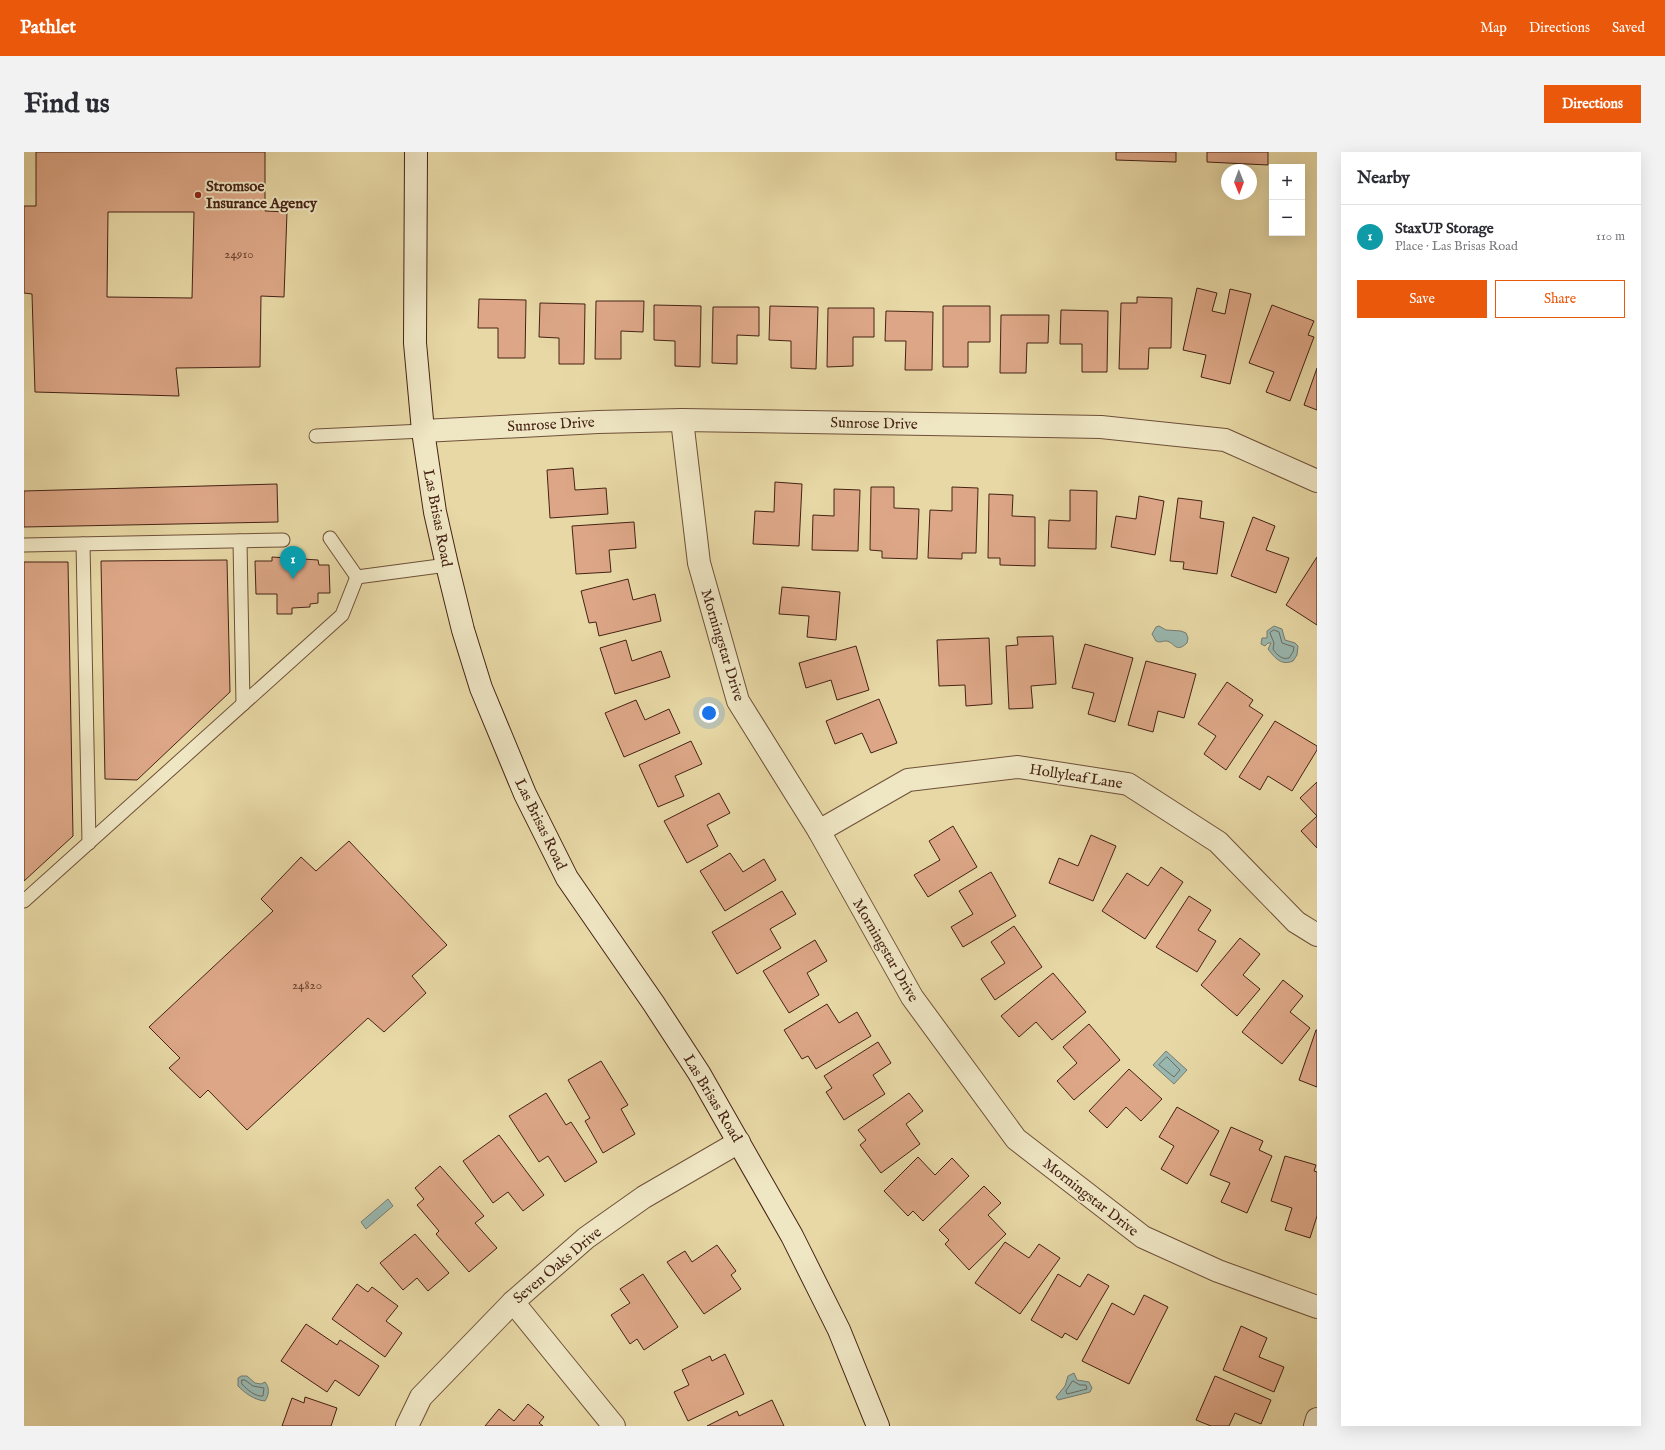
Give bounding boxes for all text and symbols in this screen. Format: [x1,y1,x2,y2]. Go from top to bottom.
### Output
text: Pathlet [20,16,76,40]
text: Map [1480,19,1507,37]
text: Directions [1529,19,1590,37]
text: Saved [1612,19,1645,37]
button: Directions [1544,85,1641,123]
text: Find us [24,87,110,122]
north arrow [1221,164,1257,200]
map controls [1269,164,1305,236]
button: + [1269,164,1305,200]
text: Nearby [1357,168,1410,189]
place label: Stromsoe Insurance Agency [206,177,318,213]
marker: Stromsoe Insurance Agency [193,190,203,200]
button: − [1269,200,1305,236]
text: StaxUP Storage [1395,219,1494,238]
text: 1 [1368,228,1372,245]
text: 110 m [1596,228,1625,245]
text: Place · Las Brisas Road [1395,238,1518,255]
house number: 24910 [224,246,254,263]
button: Save [1357,280,1487,318]
button: Share [1495,280,1625,318]
street label: Sunrose Drive [507,413,595,436]
street label: Sunrose Drive [830,413,918,434]
street label: Las Brisas Road [419,468,457,570]
pin: 1 [280,546,306,579]
street label: Morningstar Drive [696,587,749,704]
your location [699,703,719,723]
street label: Hollyleaf Lane [1028,760,1124,793]
street label: Las Brisas Road [510,775,571,874]
street label: Morningstar Drive [848,895,923,1005]
house number: 24820 [292,977,322,994]
street label: Las Brisas Road [679,1051,747,1147]
street label: Morningstar Drive [1039,1154,1142,1241]
street label: Seven Oaks Drive [509,1223,606,1308]

